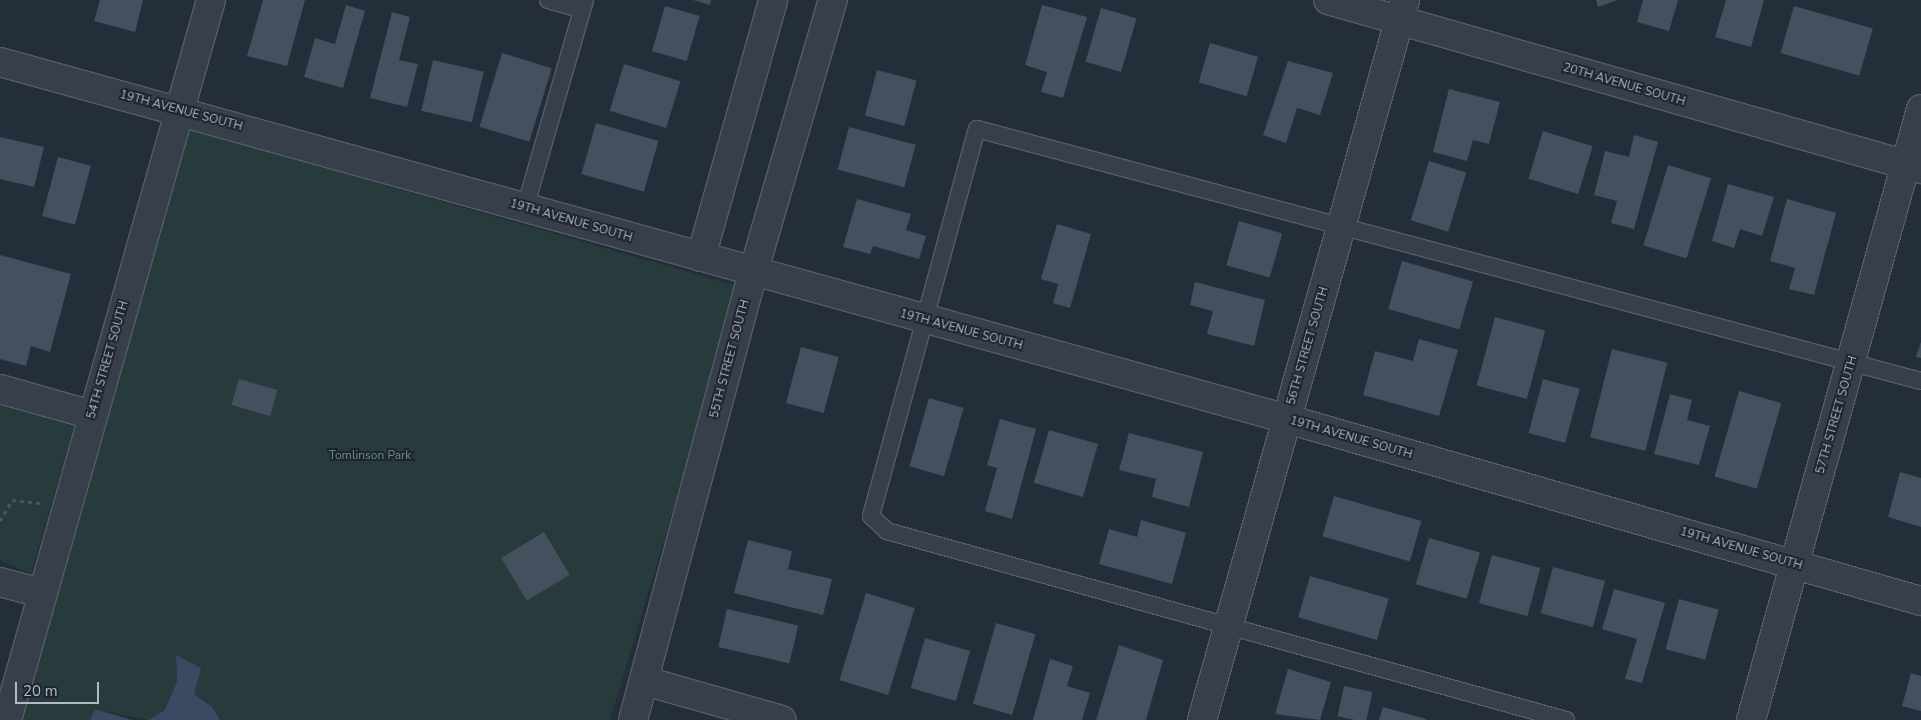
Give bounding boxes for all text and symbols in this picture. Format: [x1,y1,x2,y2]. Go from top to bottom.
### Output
street label: 20TH AVENUE SOUTH [1561,61,1687,109]
street label: 19TH AVENUE SOUTH [118,88,244,134]
street label: 19TH AVENUE SOUTH [508,197,634,245]
street label: 56TH STREET SOUTH [1284,285,1332,407]
street label: 55TH STREET SOUTH [707,298,753,420]
street label: 54TH STREET SOUTH [84,299,132,421]
street label: 19TH AVENUE SOUTH [898,307,1024,353]
street label: 57TH STREET SOUTH [1813,354,1861,476]
street label: 19TH AVENUE SOUTH [1288,414,1414,462]
park label: Tomlinson Park [329,449,411,463]
street label: 19TH AVENUE SOUTH [1678,525,1804,573]
scale bar [18,672,101,704]
text: 20 m [23,681,58,701]

